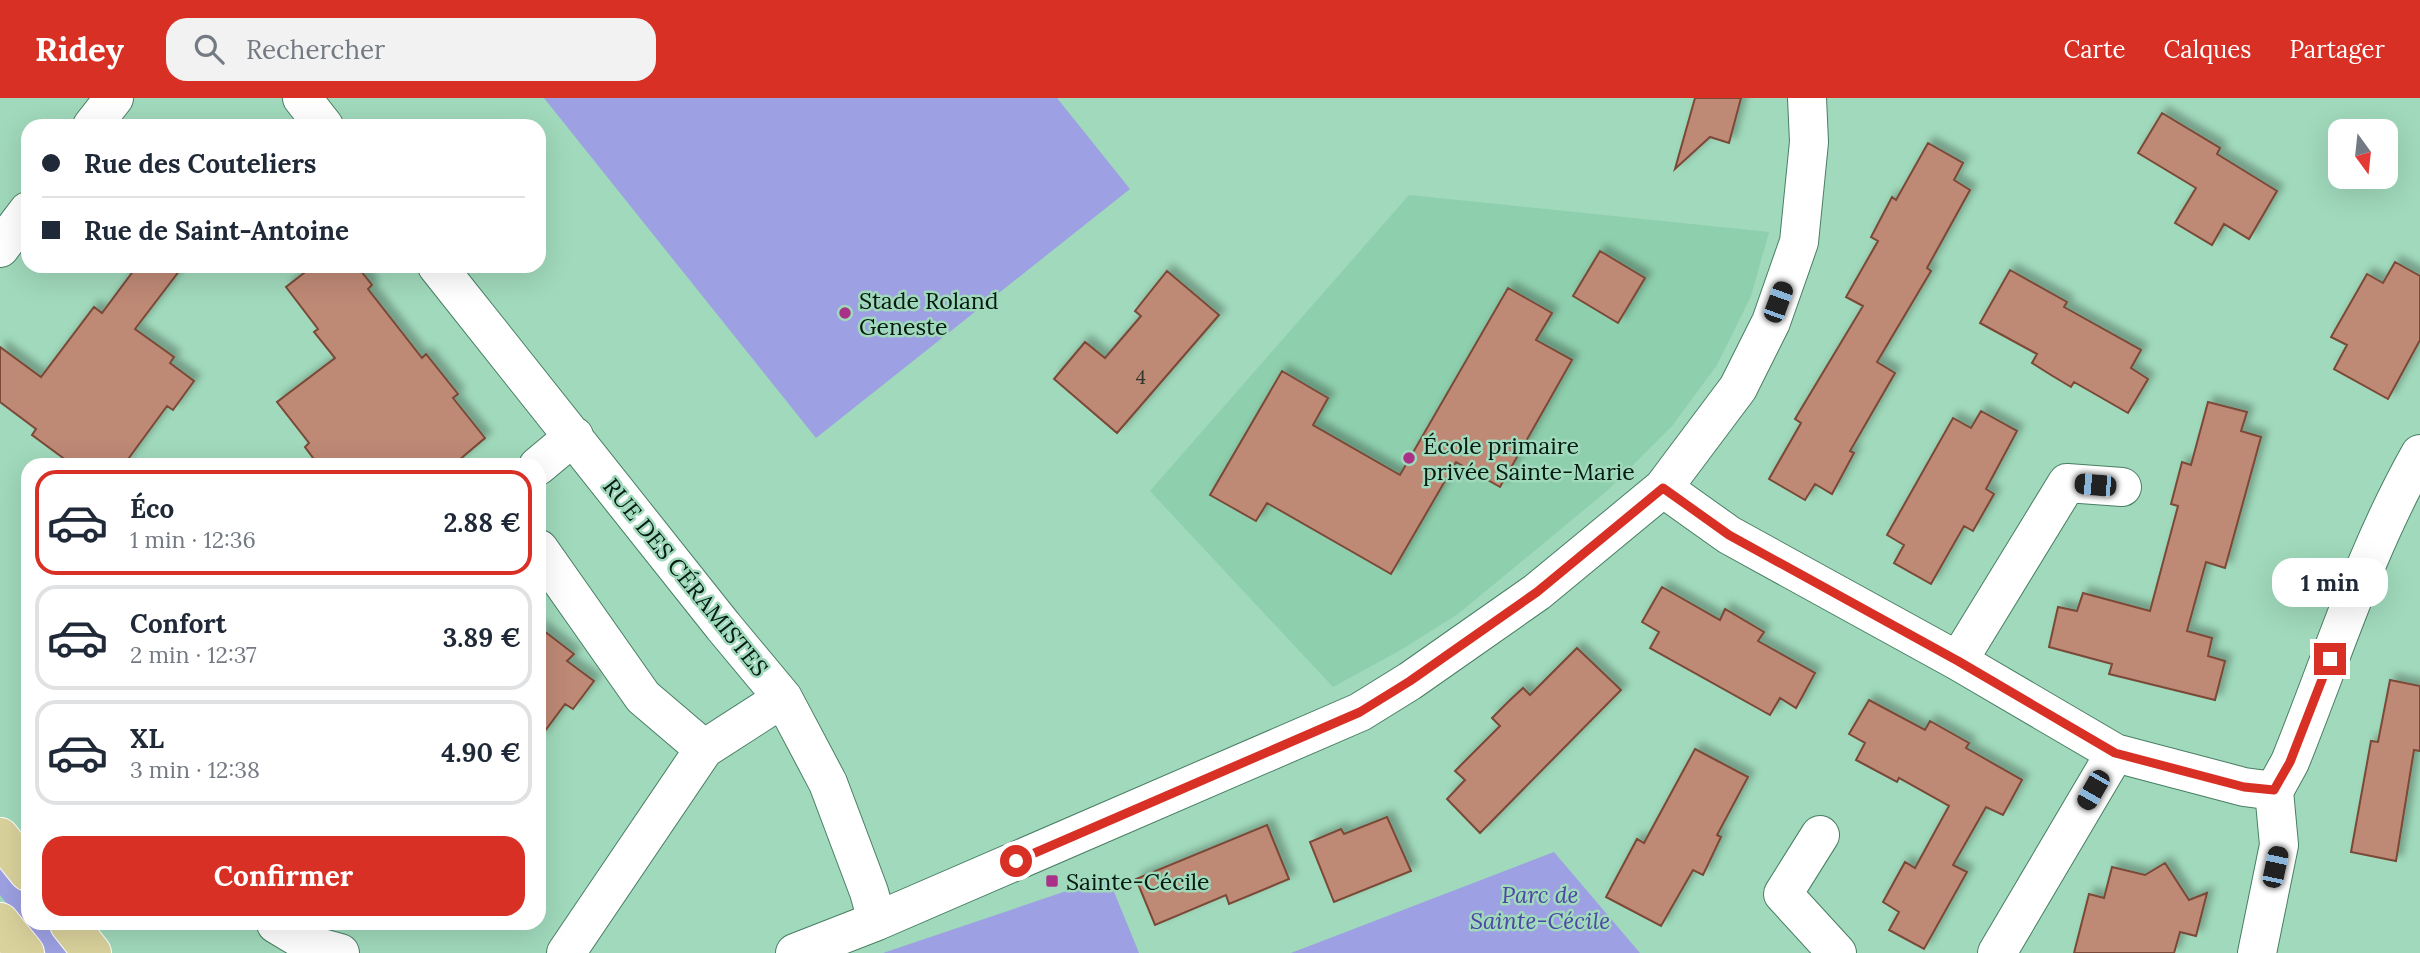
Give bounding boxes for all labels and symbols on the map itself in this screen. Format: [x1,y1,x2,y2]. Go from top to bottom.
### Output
north arrow [2328,119,2398,189]
car [1761,279,1796,325]
place label: Stade Roland Geneste [859,286,999,341]
marker: Stade Roland Geneste [837,305,853,321]
house number: 4 [1136,365,1146,389]
place label: École primaire privée Sainte-Marie [1423,431,1635,486]
marker: École primaire privée Sainte-Marie [1401,450,1417,466]
street label: RUE DES CÉRAMISTES [597,472,775,682]
car [2074,473,2117,497]
callout: 1 min [2272,558,2388,606]
route end [2314,643,2346,675]
car [2074,767,2113,813]
car [2261,844,2290,890]
route start [1000,845,1032,877]
place label: Sainte-Cécile [1066,867,1210,896]
marker: Sainte-Cécile [1044,873,1060,889]
park label: Parc de Sainte-Cécile [1470,880,1610,935]

